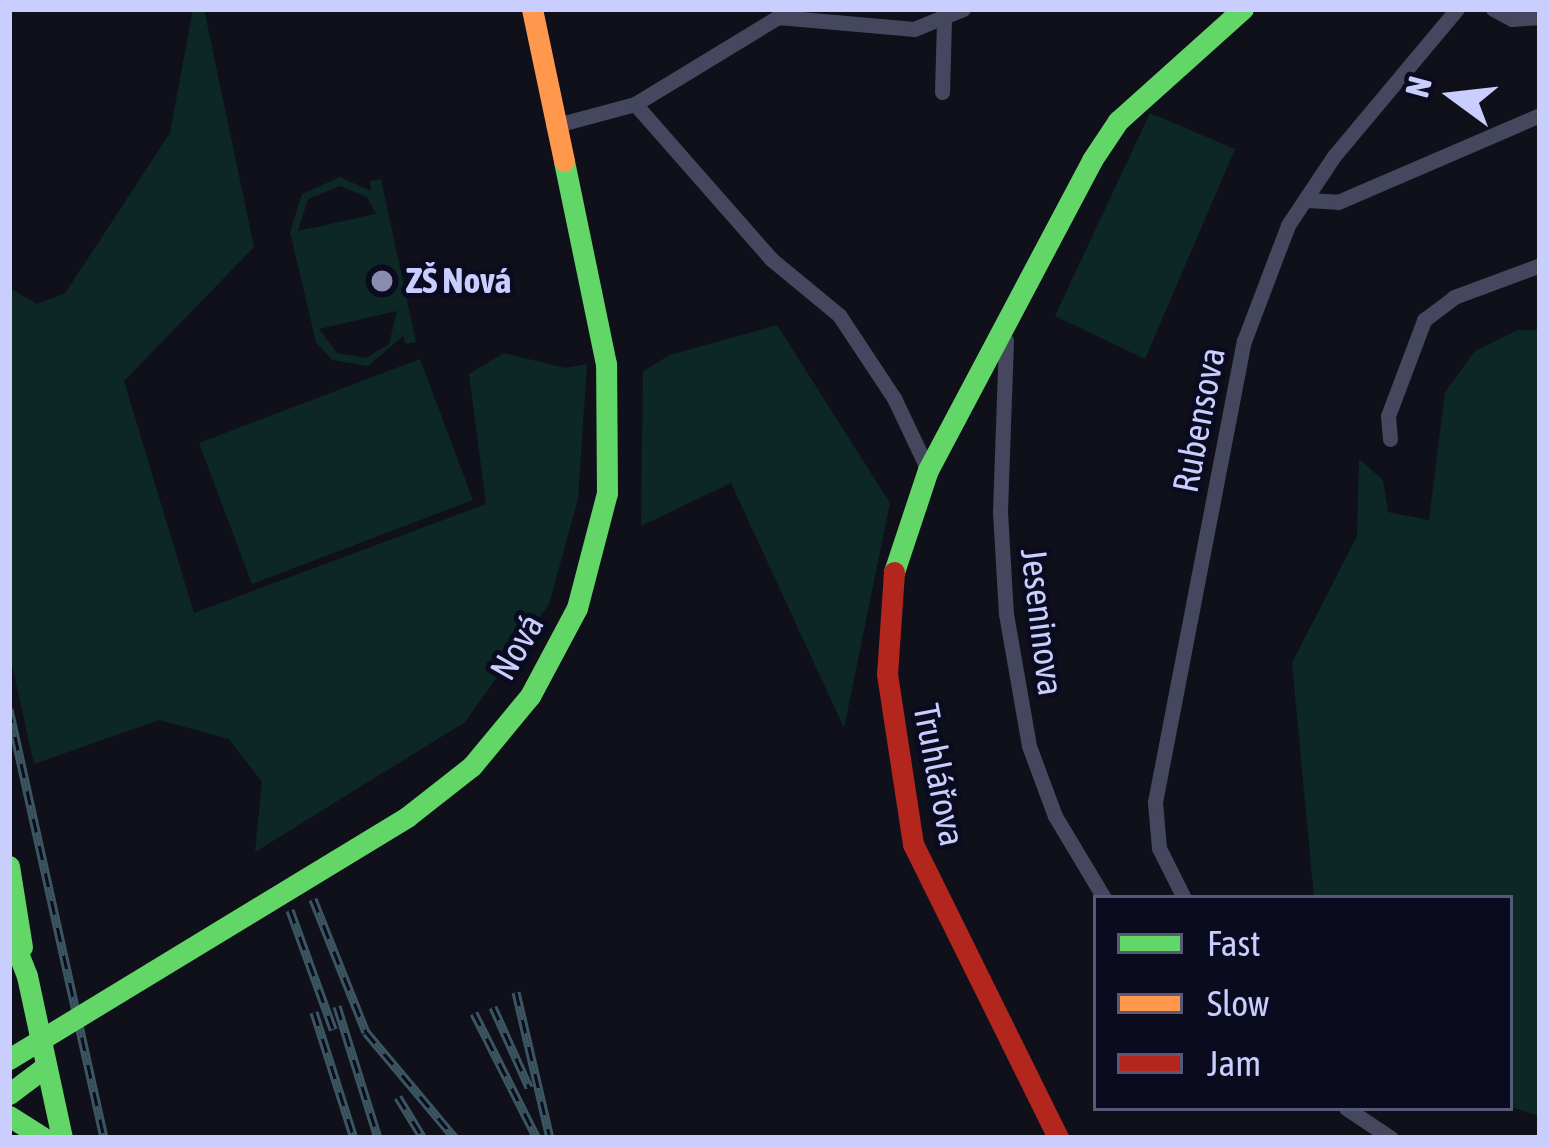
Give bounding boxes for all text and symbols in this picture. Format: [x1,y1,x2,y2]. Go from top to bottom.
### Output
north arrow [1393,36,1513,156]
text: N [1397,72,1439,101]
place label: ZŠ Nová [406,259,511,303]
marker: ZŠ Nová [369,268,395,294]
street label: Rubensova [1164,344,1234,496]
street label: Jeseninova [1012,546,1072,698]
street label: Nová [481,606,553,688]
street label: Truhlářova [904,700,974,850]
legend [1093,895,1513,1111]
text: Fast [1207,922,1261,964]
text: Slow [1207,982,1269,1024]
text: Jam [1207,1042,1261,1084]

